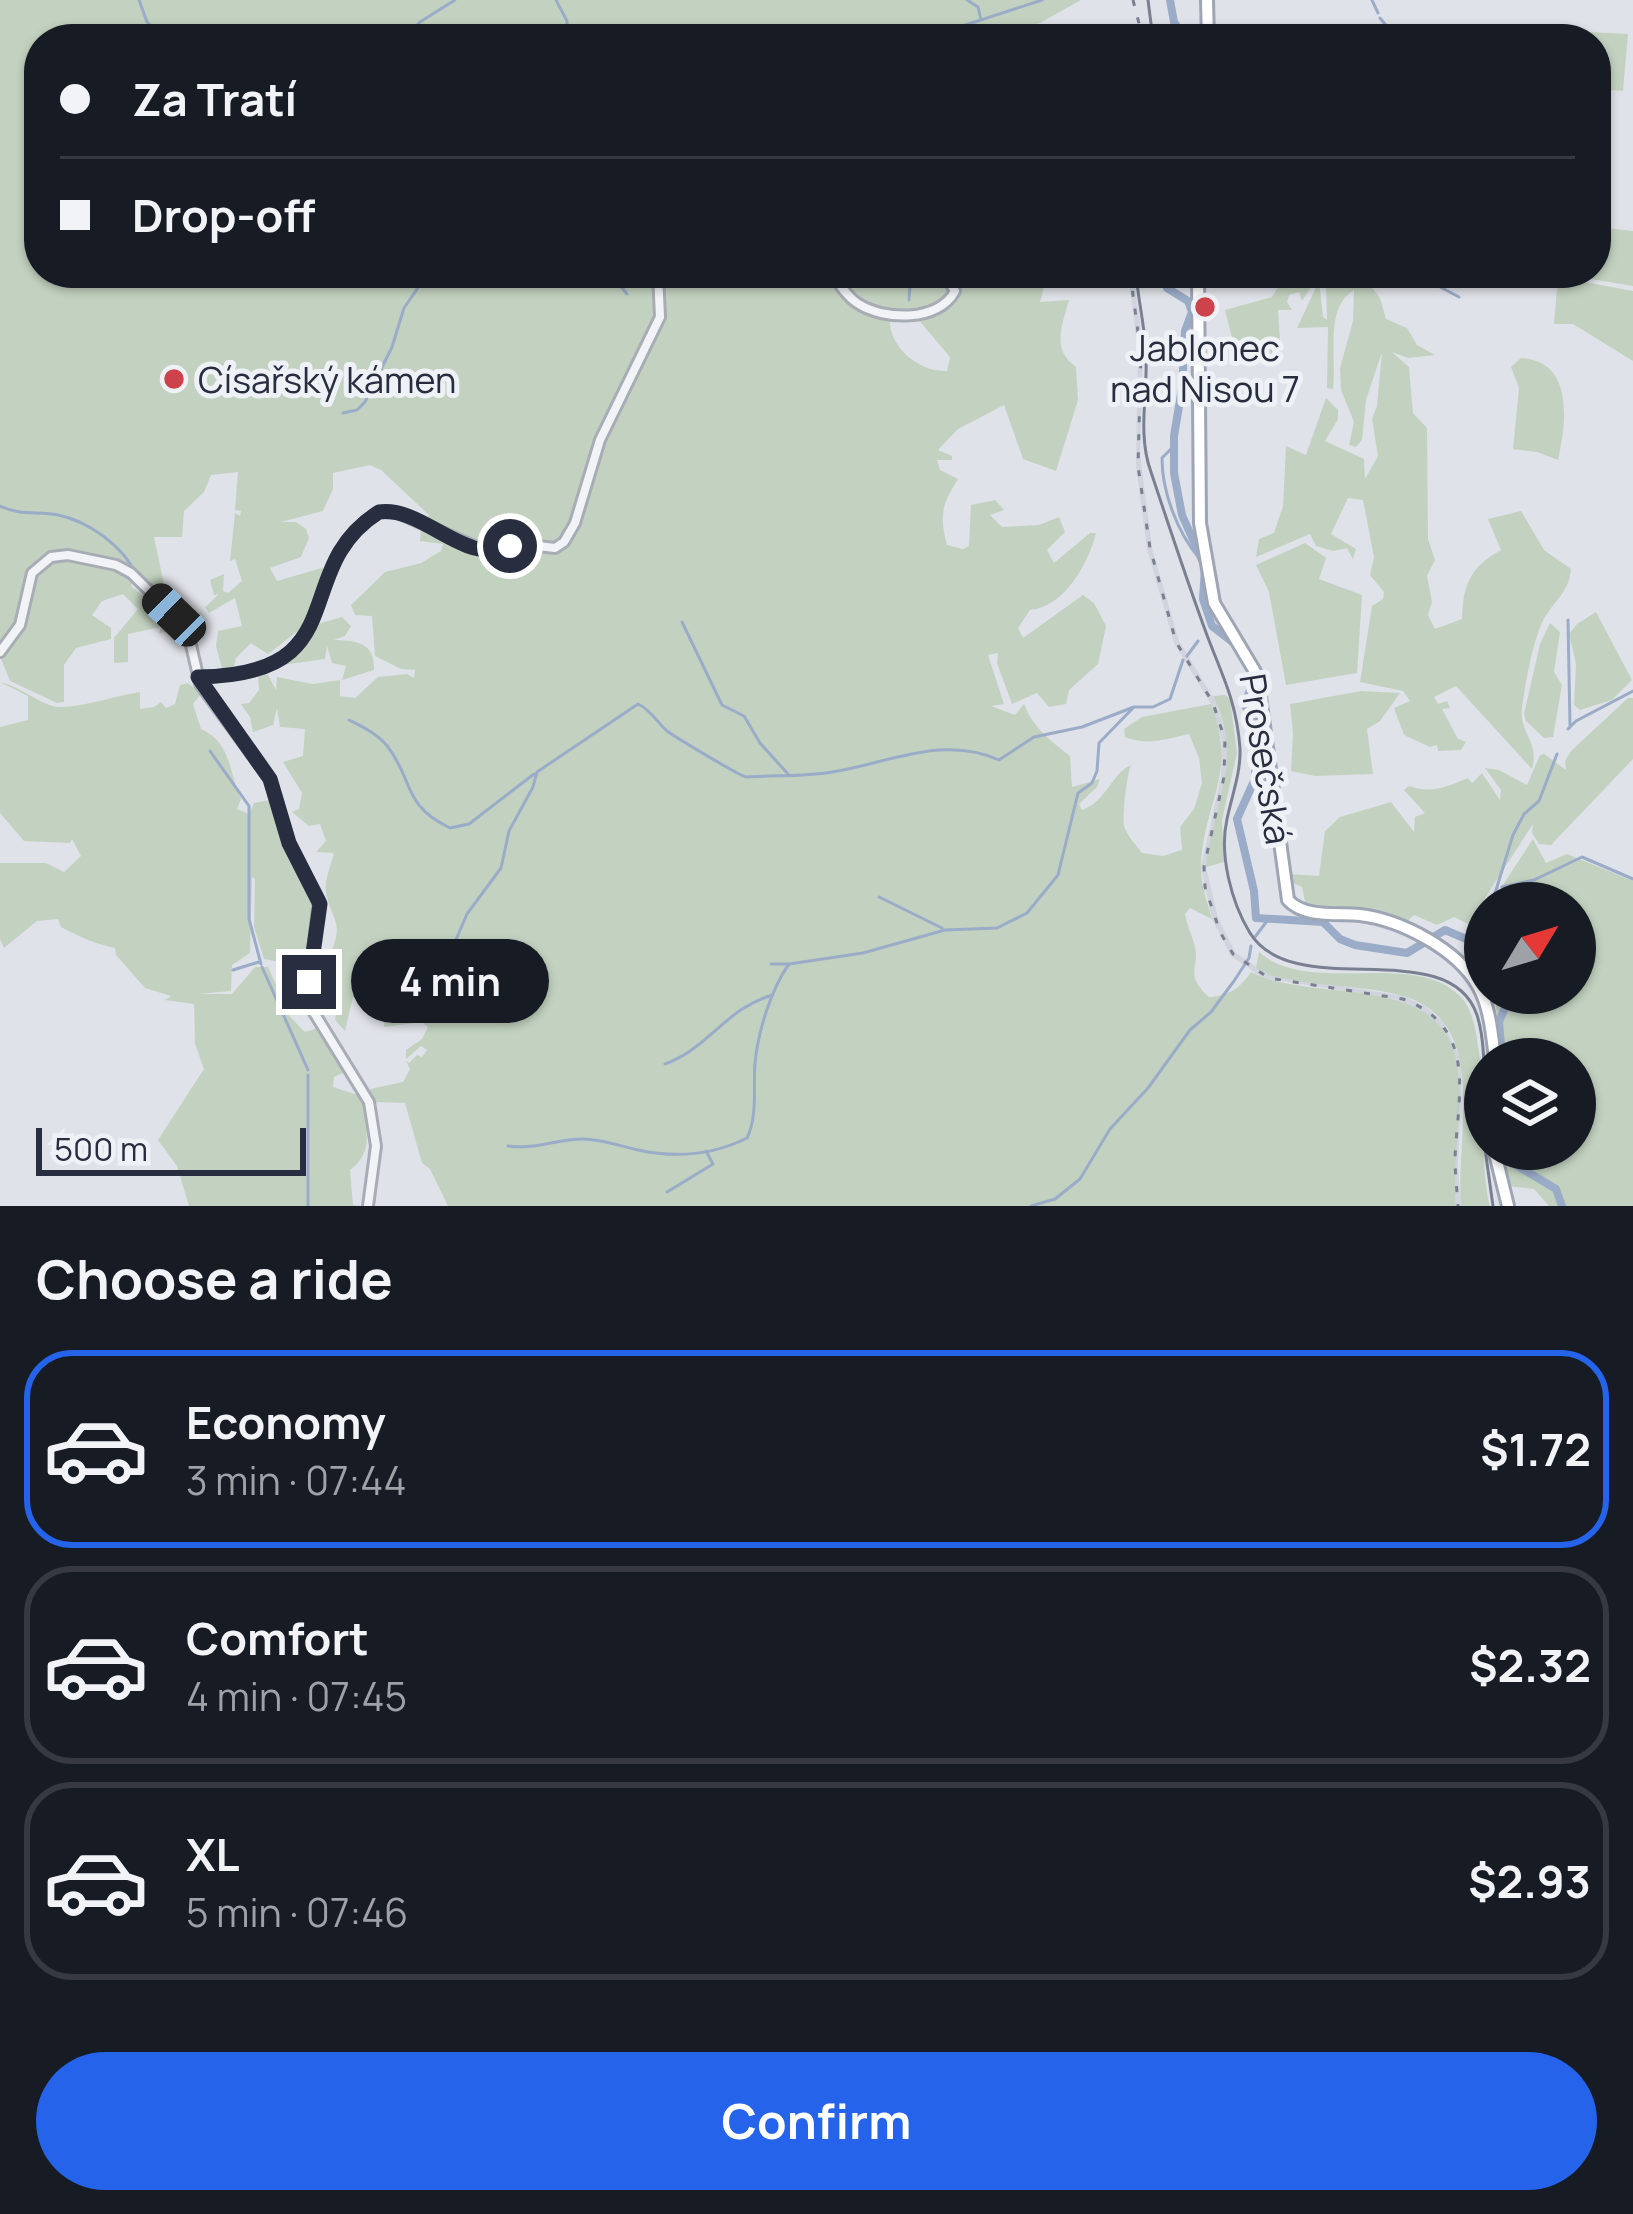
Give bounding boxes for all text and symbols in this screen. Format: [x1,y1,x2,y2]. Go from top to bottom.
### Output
text: Za Tratí [132,68,297,130]
text: Drop-off [132,184,315,246]
marker: Jablonec nad Nisou 7 [1192,294,1218,320]
place label: Jablonec nad Nisou 7 [1110,323,1300,413]
place label: Císařský kámen [198,355,456,404]
marker: Císařský kámen [161,366,187,392]
route start [483,519,537,573]
car [136,577,212,653]
street label: Prosečská [1228,670,1304,848]
north arrow [1464,882,1596,1014]
map controls [1464,882,1596,1170]
callout: 4 min [351,940,549,1024]
text: 4 min [399,954,501,1008]
route end [282,955,336,1009]
button: layers [1464,1038,1596,1170]
scale bar [36,1122,306,1175]
text: 500 m [54,1126,148,1171]
text: Choose a ride [36,1241,393,1315]
text: Economy [186,1391,386,1453]
icon: car [42,1395,150,1503]
text: $1.72 [1480,1418,1591,1480]
text: 3 min · 07:44 [186,1453,407,1507]
text: Comfort [186,1607,369,1669]
icon: car [42,1611,150,1719]
text: $2.32 [1469,1634,1591,1696]
text: 4 min · 07:45 [186,1669,407,1723]
text: XL [186,1823,240,1885]
icon: car [42,1827,150,1935]
text: $2.93 [1468,1850,1591,1912]
text: 5 min · 07:46 [186,1885,408,1939]
button: Confirm [36,2052,1597,2190]

